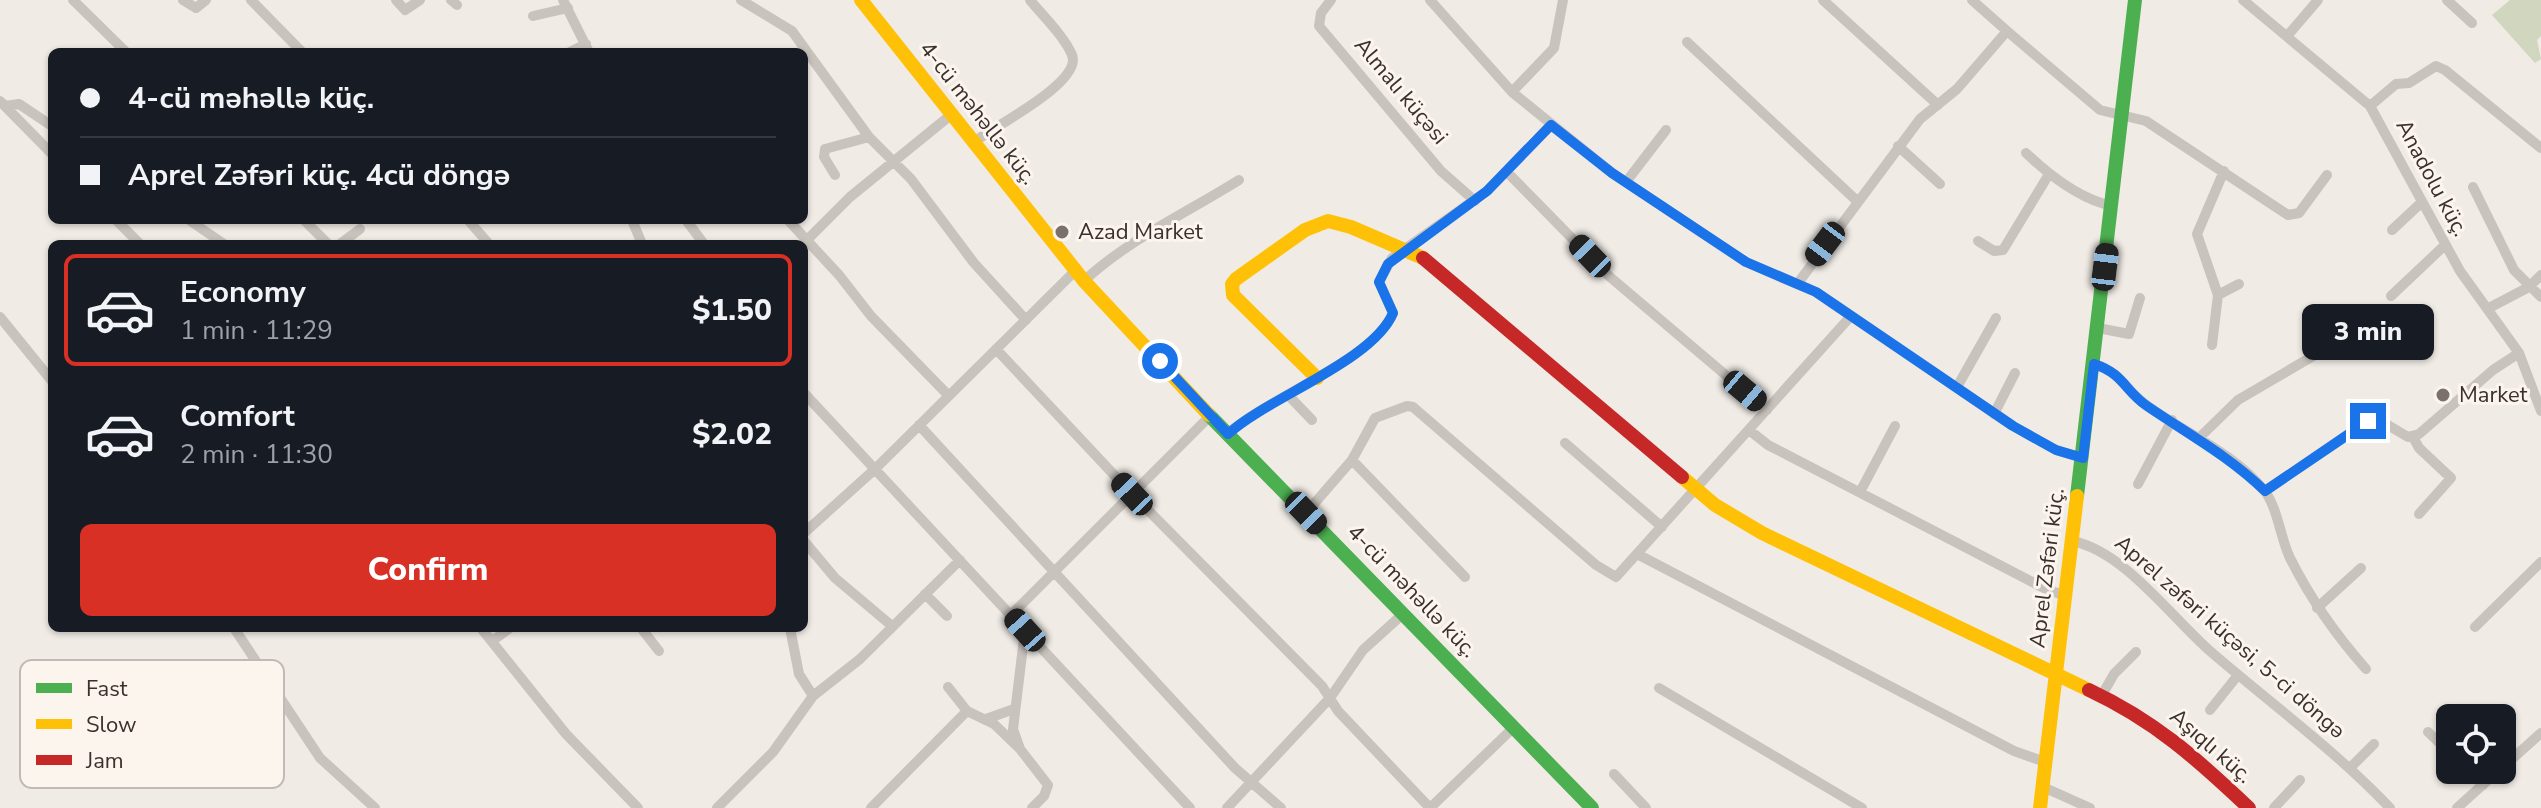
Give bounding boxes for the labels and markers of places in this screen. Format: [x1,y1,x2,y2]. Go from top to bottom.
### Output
place label: Azad Market [1078,217,1203,247]
marker: Azad Market [1053,223,1071,241]
place label: Market [2459,380,2528,410]
marker: Market [2434,386,2452,404]

